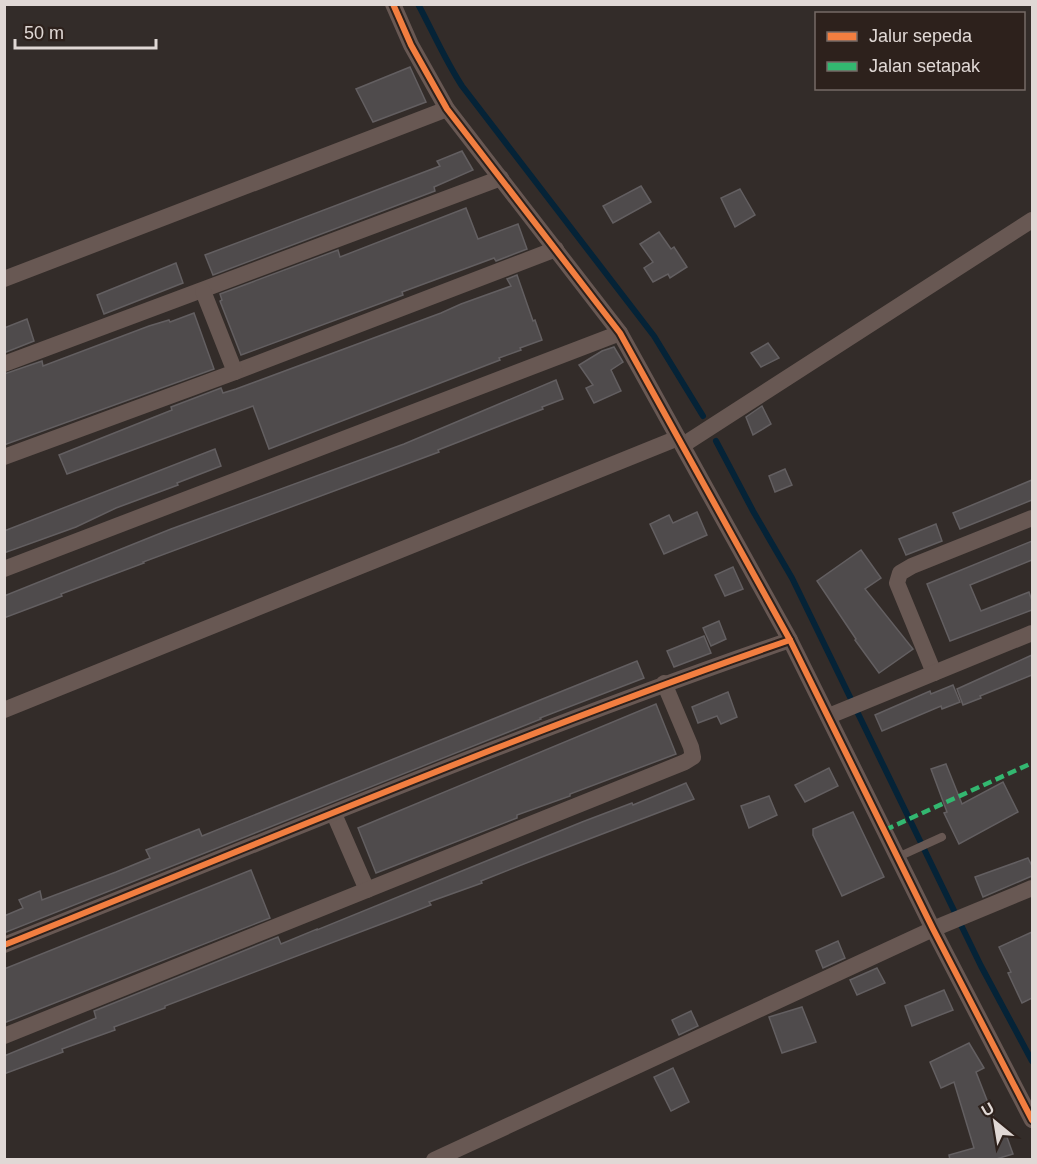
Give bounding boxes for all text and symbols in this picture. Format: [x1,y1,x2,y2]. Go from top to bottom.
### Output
scale bar [15,12,156,50]
legend [815,12,1025,90]
text: 50 m [24,23,64,43]
text: Jalur sepeda [869,26,973,46]
text: Jalan setapak [869,56,981,76]
north arrow [965,1092,1025,1152]
text: U [978,1099,997,1120]

